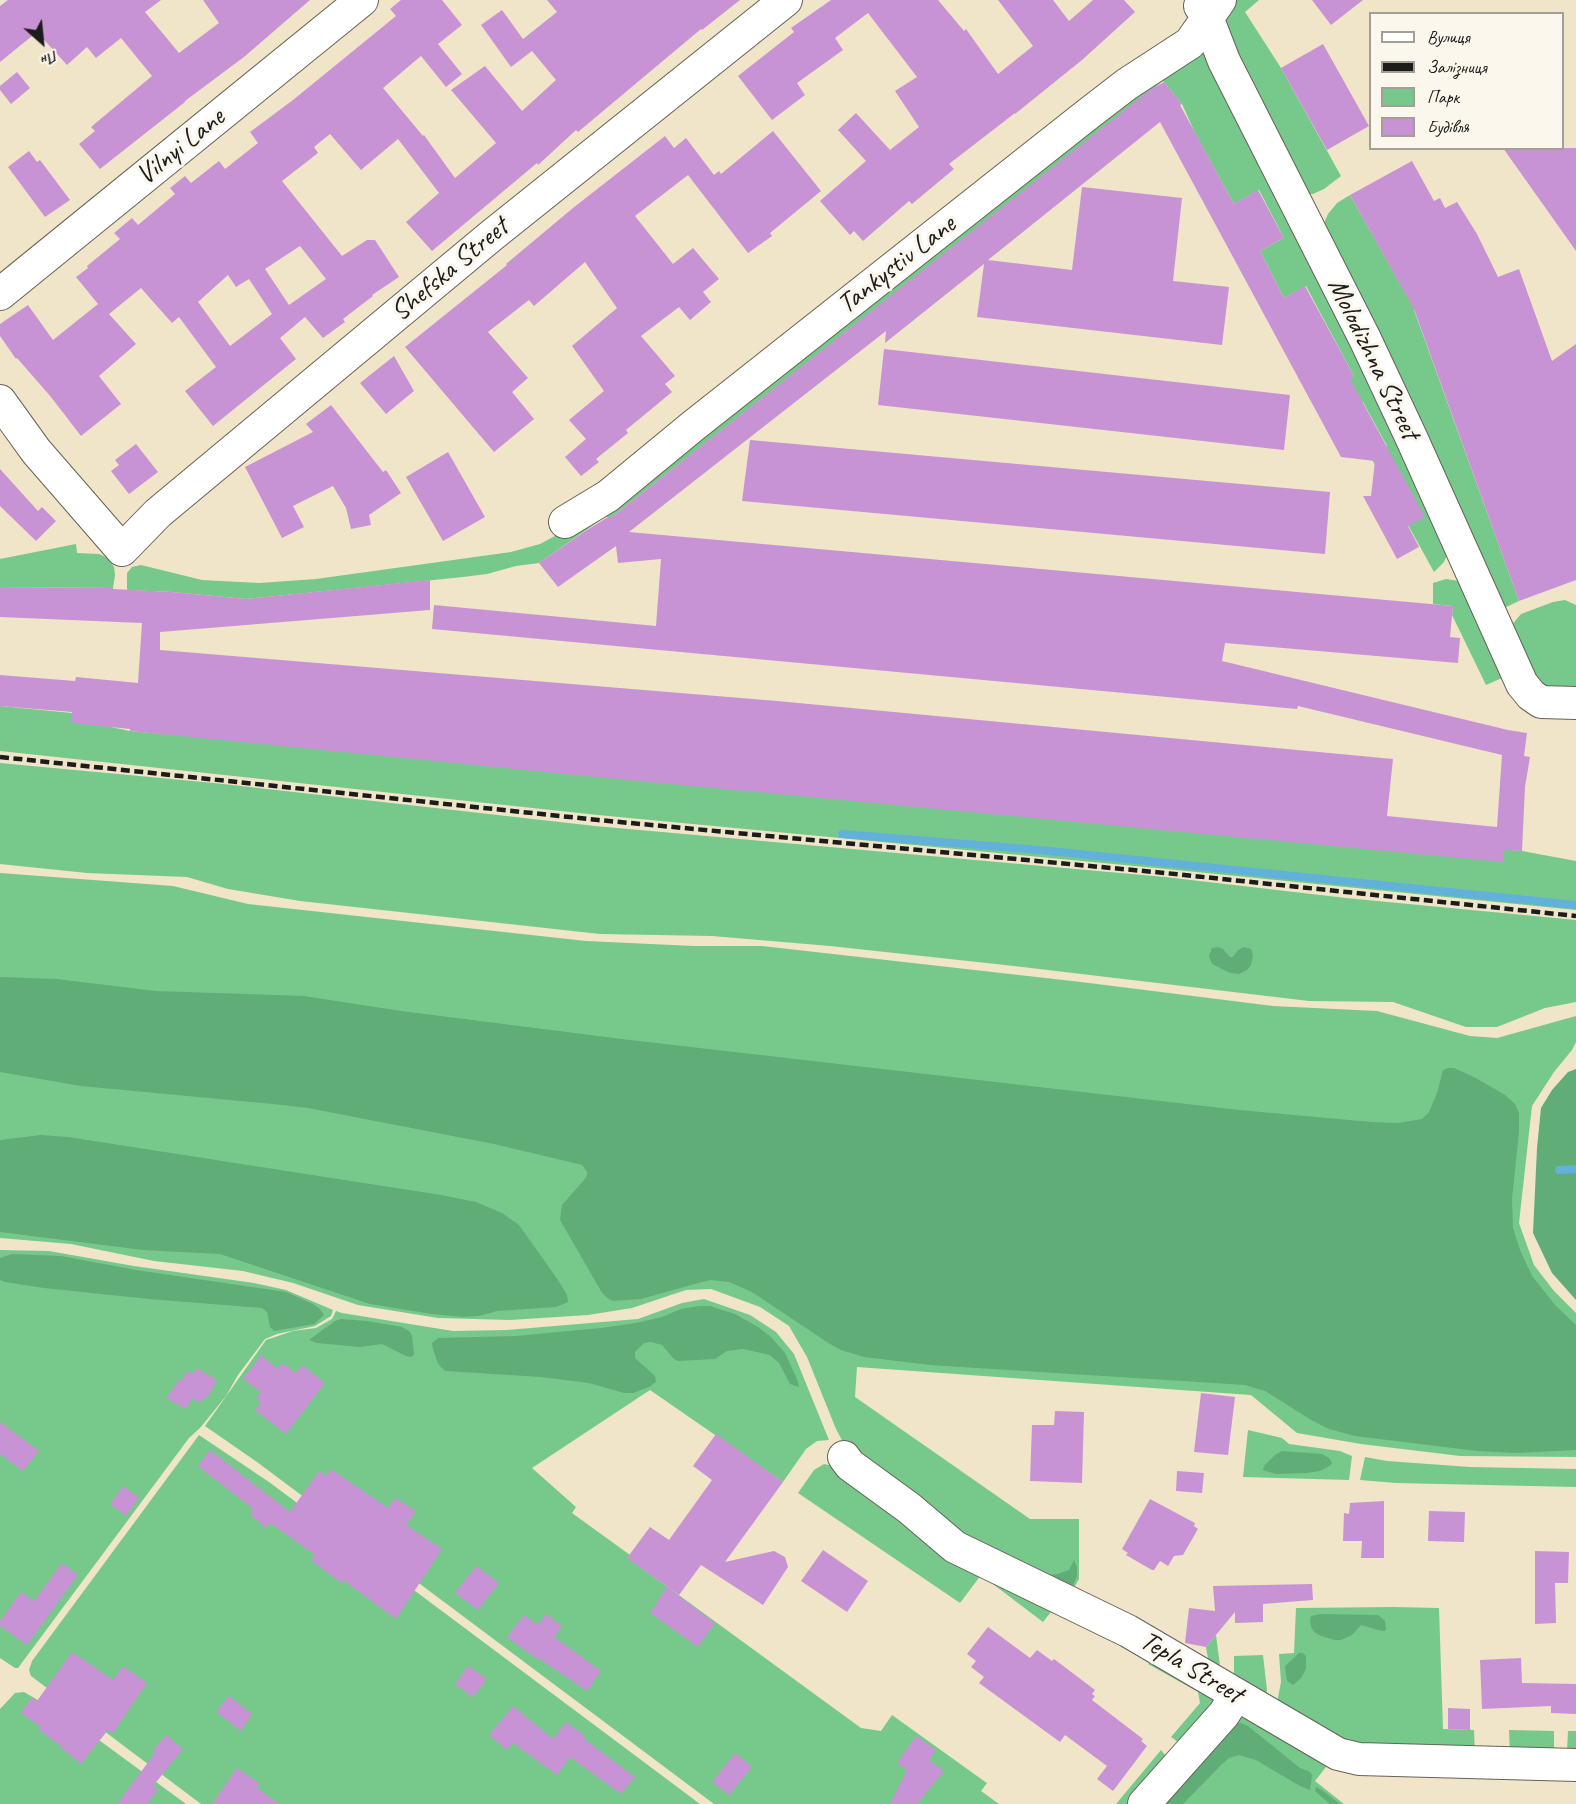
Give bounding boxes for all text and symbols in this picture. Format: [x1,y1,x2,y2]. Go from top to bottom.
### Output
north arrow [12,12,72,72]
legend [1369,12,1564,150]
text: Вулиця [1427,26,1470,48]
text: Пн [38,45,62,71]
text: Залізниця [1427,56,1487,78]
text: Парк [1427,86,1459,108]
street label: Vilnyi Lane [130,101,232,193]
text: Будівля [1427,116,1469,138]
street label: Tankystiv Lane [831,208,963,322]
street label: Shefska Street [384,211,516,329]
street label: Molodizhna Street [1319,273,1427,445]
street label: Tepla Street [1134,1624,1248,1712]

